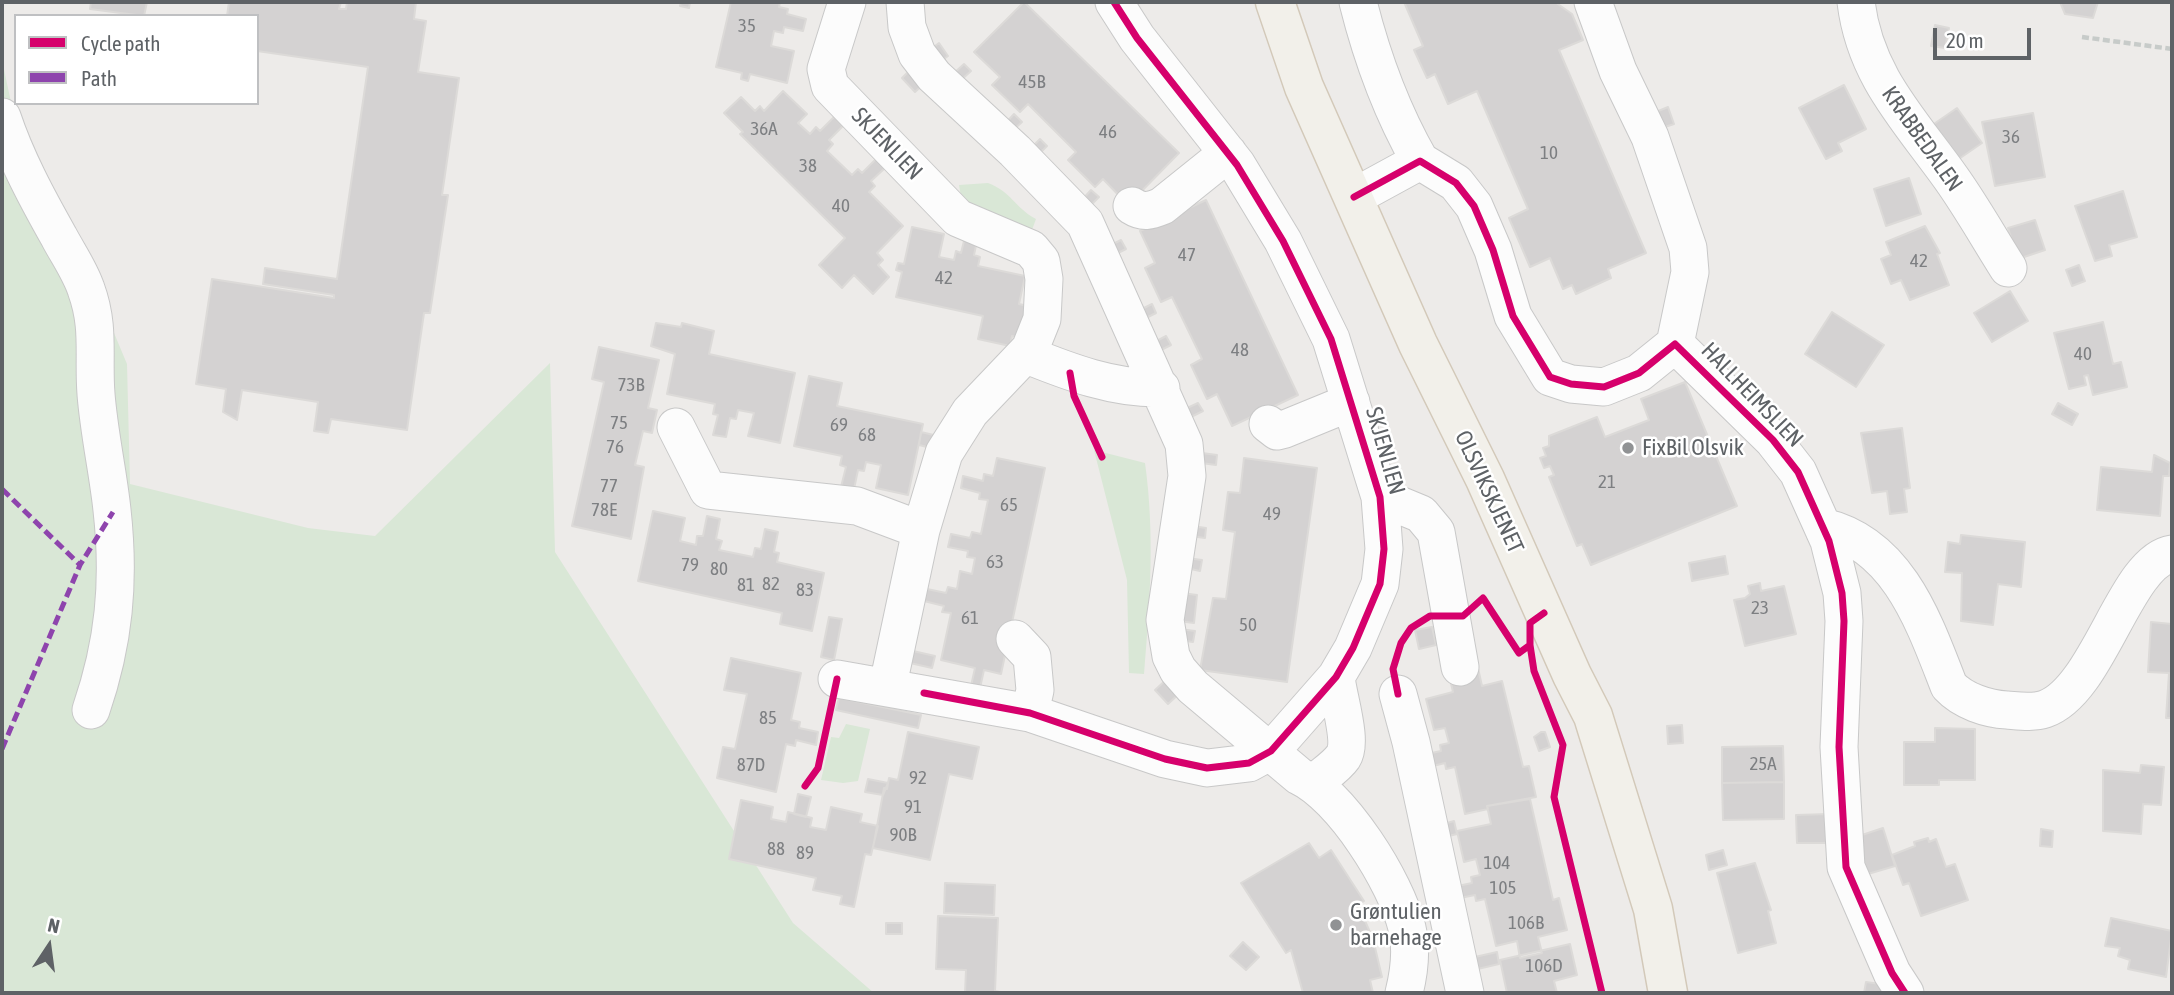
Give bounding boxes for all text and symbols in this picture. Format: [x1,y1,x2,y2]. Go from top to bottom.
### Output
legend [14,14,259,105]
scale bar [1936,14,2034,58]
house number: 35 [738,15,756,37]
text: 20 m [1946,28,1984,52]
text: Cycle path [81,31,160,55]
text: Path [81,66,117,90]
house number: 45B [1019,71,1045,93]
street label: KRABBEDALEN [1876,81,1968,197]
street label: SKJENLIEN [846,102,928,186]
house number: 36A [750,118,778,140]
house number: 46 [1099,121,1117,143]
house number: 36 [2002,126,2020,148]
house number: 10 [1540,142,1558,164]
house number: 38 [799,155,817,177]
house number: 40 [832,195,850,217]
house number: 47 [1178,244,1196,266]
house number: 42 [1910,250,1928,272]
house number: 42 [935,267,953,289]
street label: HALLHEIMSLIEN [1695,337,1809,453]
house number: 48 [1231,339,1249,361]
house number: 40 [2074,343,2092,365]
house number: 73B [618,374,644,396]
street label: SKJENLIEN [1359,404,1411,498]
house number: 75 [610,412,628,434]
house number: 69 [830,414,848,436]
house number: 68 [858,424,876,446]
street label: OLSVIKSKJENET [1449,426,1529,558]
place label: FixBil Olsvik [1642,434,1744,462]
house number: 76 [606,436,624,458]
marker: FixBil Olsvik [1620,440,1636,456]
house number: 21 [1598,471,1616,493]
house number: 77 [600,475,618,497]
house number: 65 [1000,494,1018,516]
house number: 78E [591,499,617,521]
house number: 49 [1263,503,1281,525]
house number: 63 [986,551,1004,573]
house number: 79 [681,554,699,576]
house number: 80 [710,558,728,580]
house number: 82 [762,573,780,595]
house number: 81 [737,574,755,596]
house number: 83 [796,579,814,601]
house number: 23 [1751,597,1769,619]
house number: 61 [961,607,979,629]
house number: 50 [1239,614,1257,636]
house number: 85 [759,707,777,729]
house number: 25A [1749,753,1777,775]
house number: 87D [737,754,765,776]
house number: 92 [909,767,927,789]
house number: 91 [904,796,922,818]
house number: 90B [890,824,916,846]
house number: 88 [767,838,785,860]
house number: 89 [796,842,814,864]
house number: 104 [1484,852,1510,874]
house number: 105 [1490,877,1516,899]
place label: Grøntulien barnehage [1350,898,1442,952]
north arrow [14,911,84,981]
house number: 106B [1508,912,1544,934]
text: N [46,914,62,938]
marker: Grøntulien barnehage [1328,917,1344,933]
house number: 106D [1525,955,1563,977]

